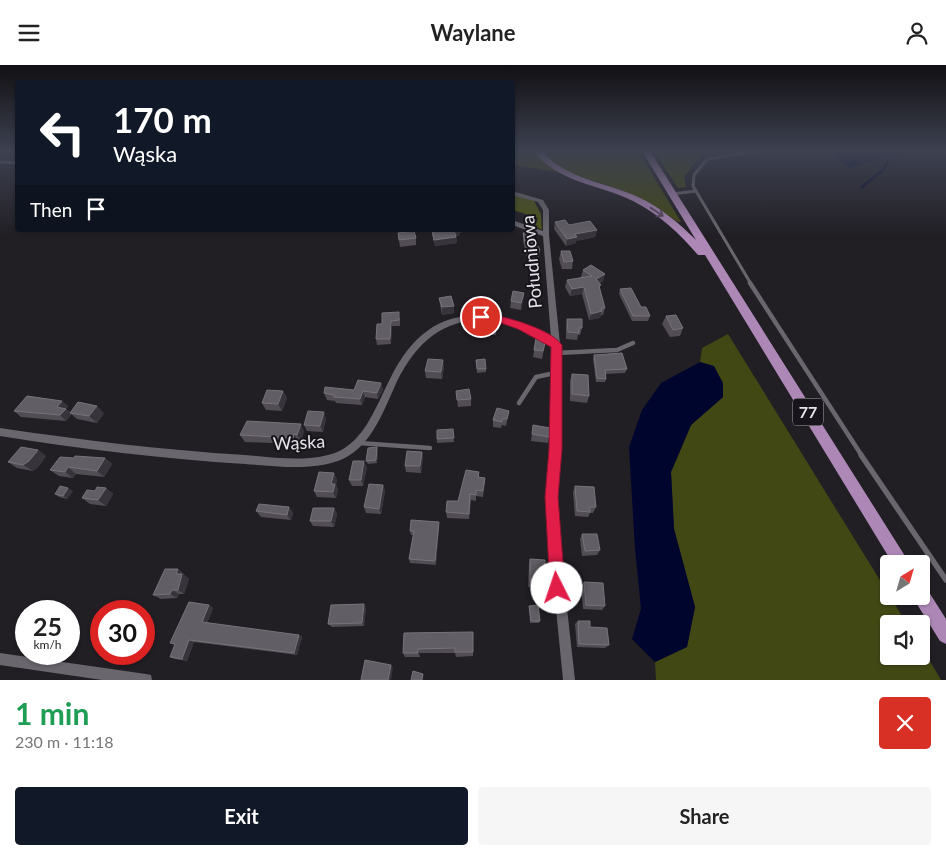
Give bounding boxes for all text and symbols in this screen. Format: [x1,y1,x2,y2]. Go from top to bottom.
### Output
icon: menu [15,19,43,47]
text: Waylane [430,19,516,46]
icon: person [903,19,931,47]
text: 170 m [113,98,212,140]
icon: left [30,100,95,165]
text: Wąska [113,140,177,167]
icon: arrive [82,195,110,223]
text: Then [30,198,72,221]
one-way arrow [650,206,664,217]
street label: Południowa [516,214,546,310]
pin [460,296,502,338]
icon: arrive [467,303,495,331]
road number: 77 [793,399,823,426]
street label: Wąska [272,430,326,454]
north arrow [880,555,930,605]
map controls [880,555,930,665]
position arrow [530,561,582,613]
speed limit sign: 30 [90,600,155,665]
text: 25 [33,611,62,641]
button: sound [880,615,930,665]
text: km/h [33,637,62,652]
text: 1 min [15,695,89,731]
button: close [879,697,931,749]
text: 230 m · 11:18 [15,732,114,751]
button: Exit [15,787,468,845]
button: Share [478,787,931,845]

